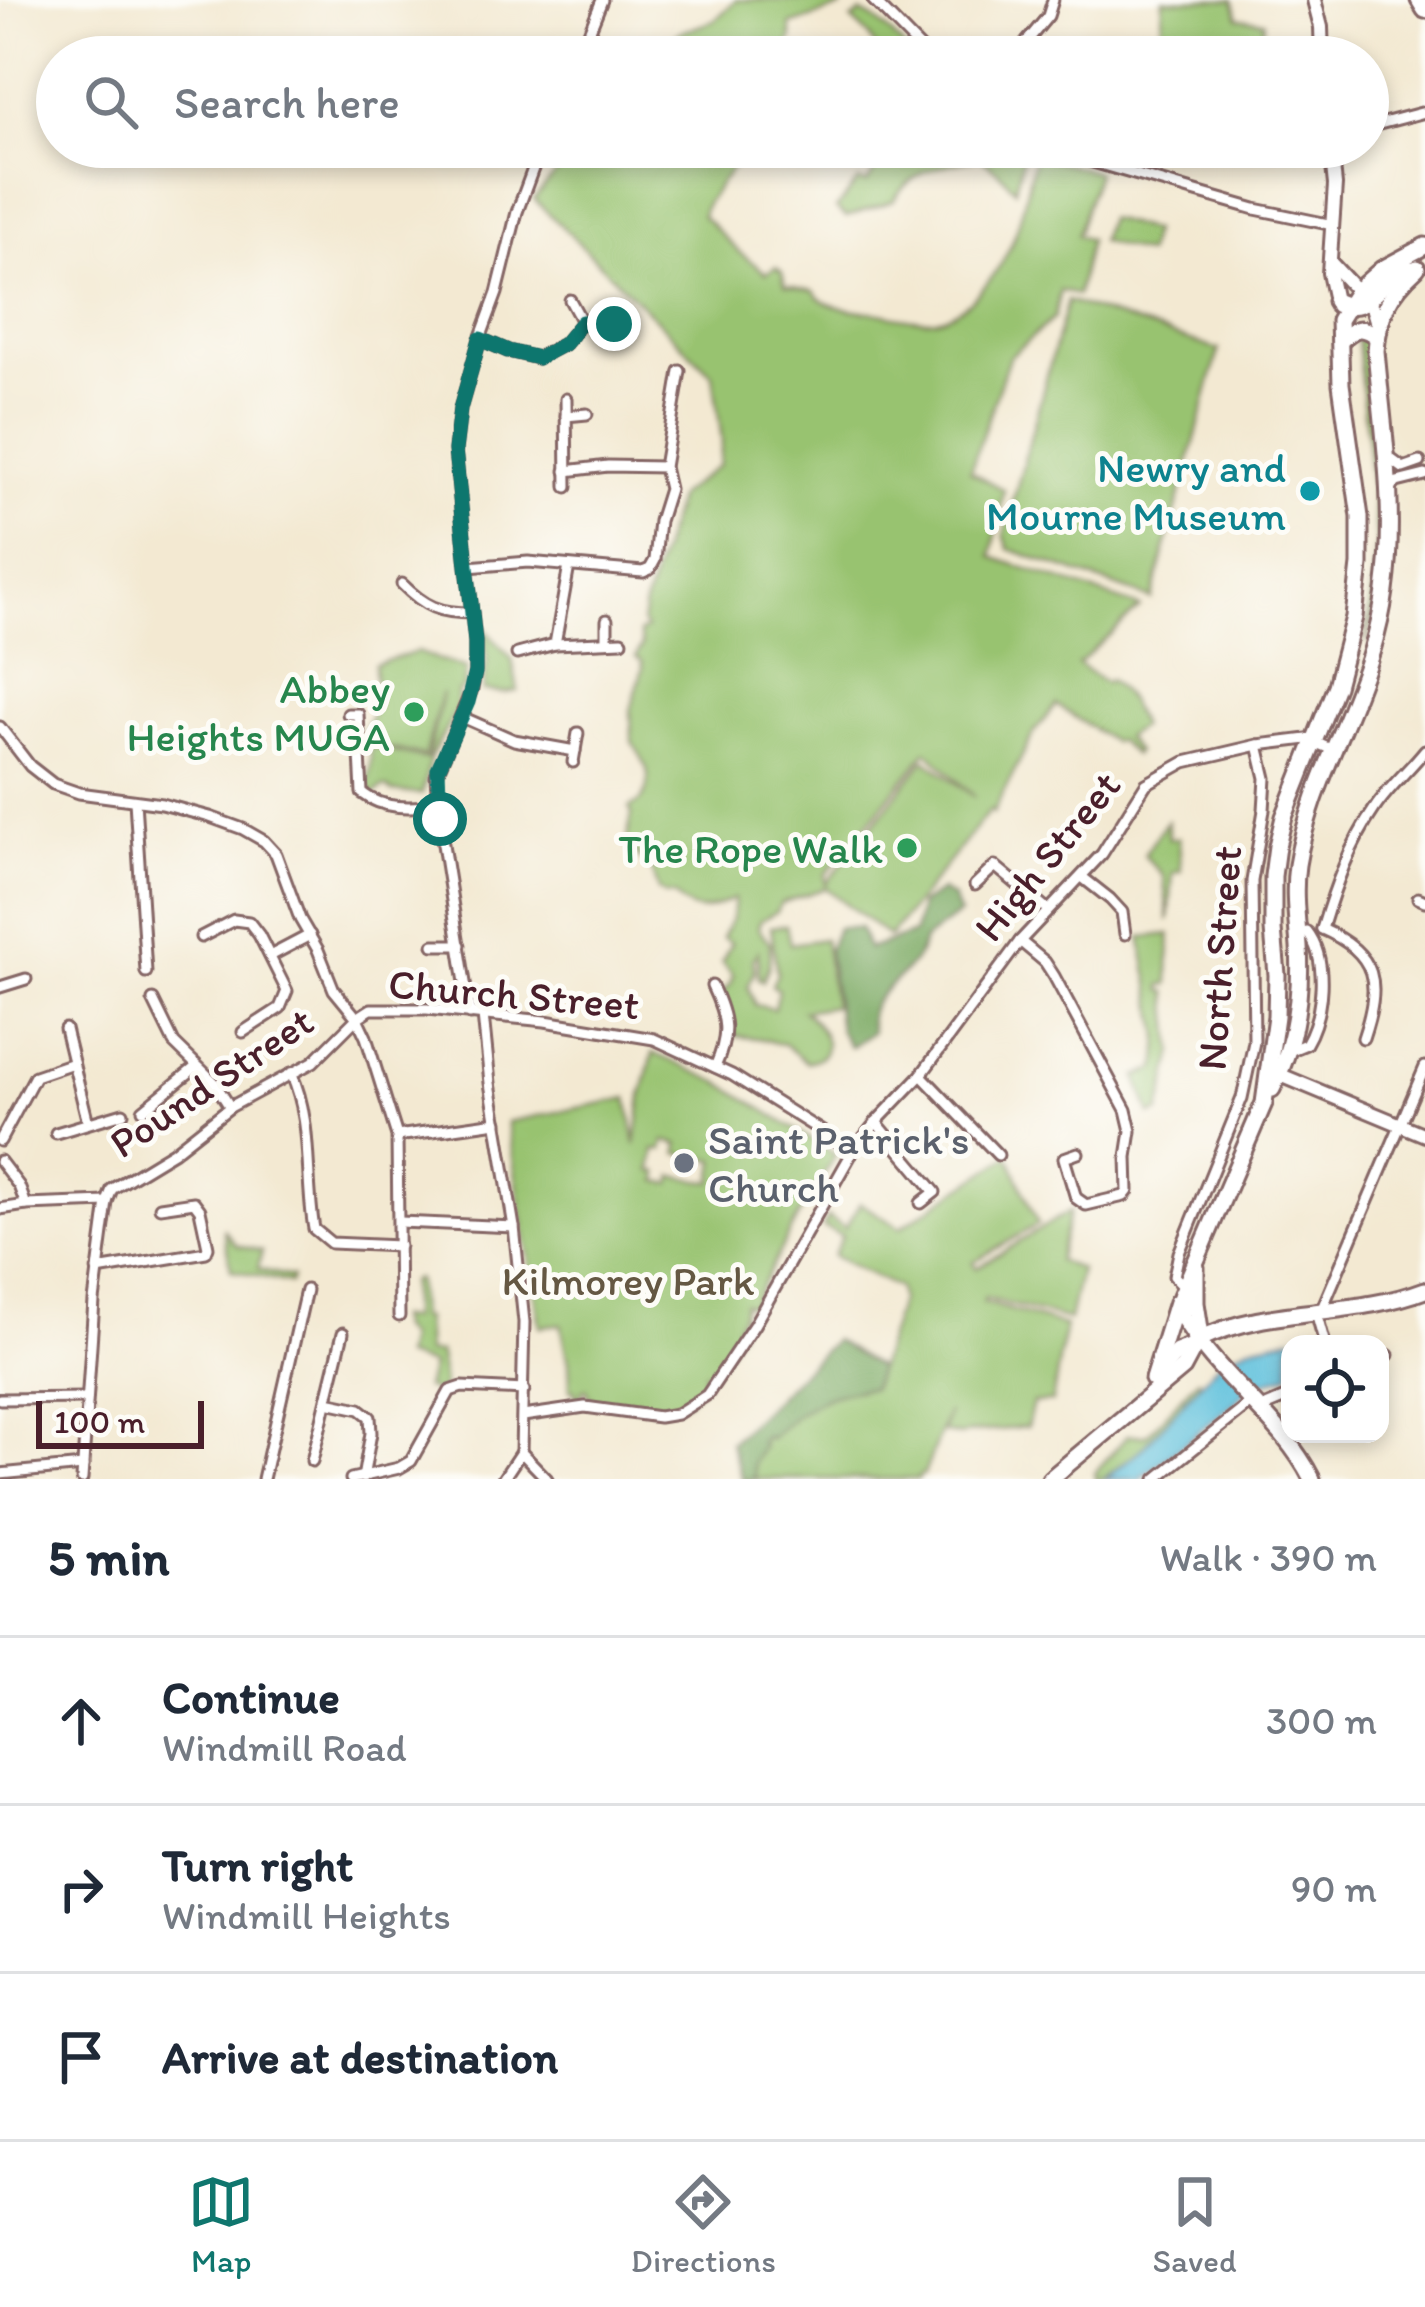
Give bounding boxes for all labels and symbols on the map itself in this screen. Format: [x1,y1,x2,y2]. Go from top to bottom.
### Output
route end [587,297,641,351]
place label: Newry and Mourne Museum [986,442,1286,541]
marker: Newry and Mourne Museum [1297,478,1323,504]
place label: Abbey Heights MUGA [126,663,390,762]
marker: Abbey Heights MUGA [401,699,427,725]
street label: High Street [963,761,1131,951]
route start [413,792,467,846]
place label: The Rope Walk [618,823,883,874]
marker: The Rope Walk [894,835,920,861]
street label: North Street [1186,844,1252,1072]
street label: Church Street [386,958,642,1030]
street label: Pound Street [100,995,322,1169]
place label: Saint Patrick's Church [708,1114,970,1213]
marker: Saint Patrick's Church [671,1150,697,1176]
park label: Kilmorey Park [502,1255,755,1306]
scale bar [36,1395,204,1448]

